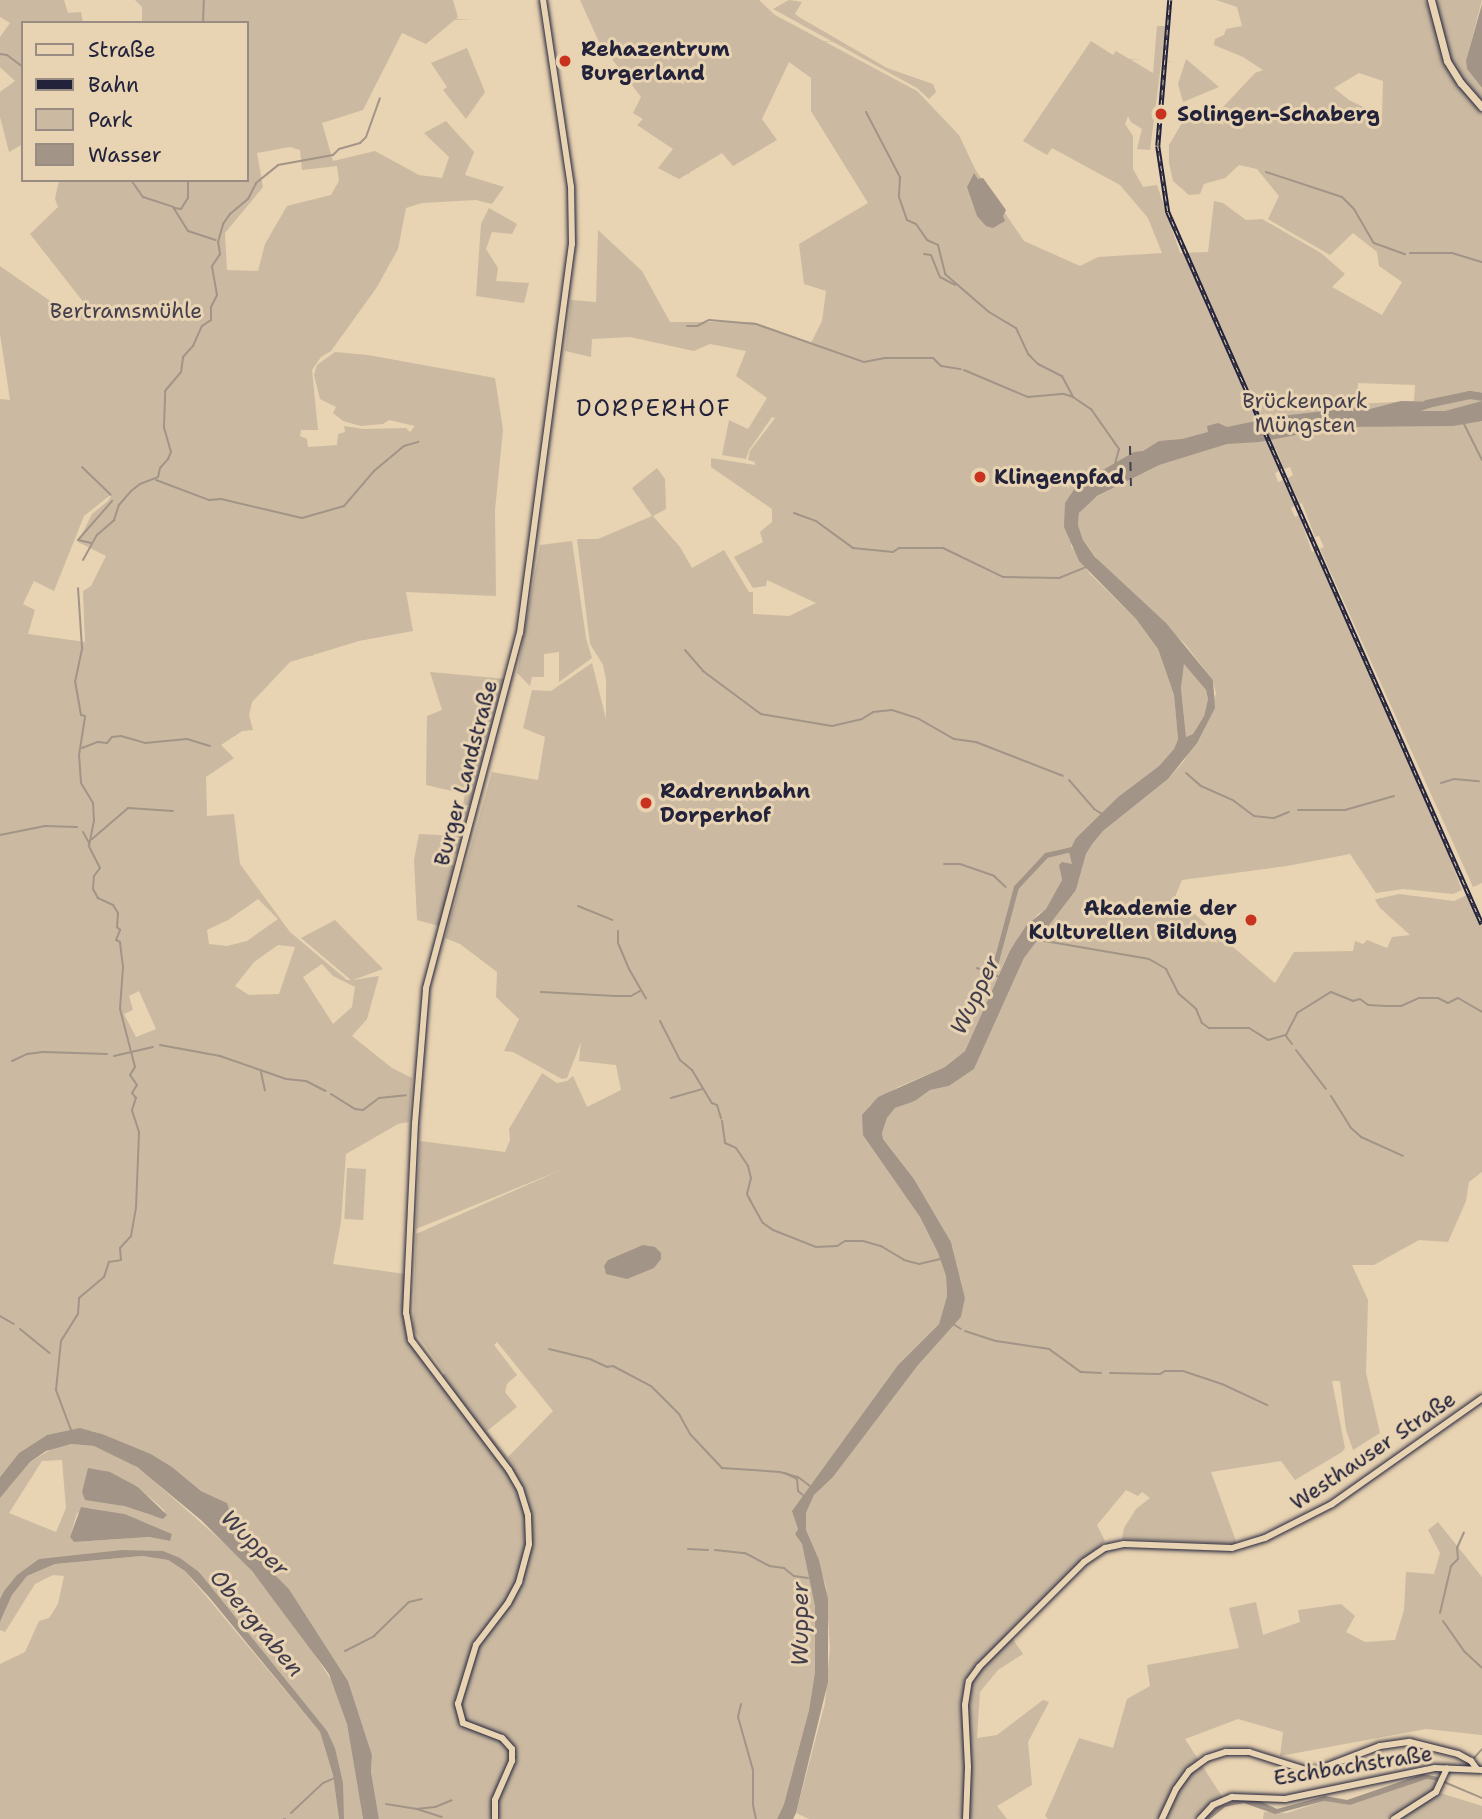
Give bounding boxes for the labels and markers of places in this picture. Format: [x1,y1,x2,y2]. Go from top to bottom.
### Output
place label: Rehazentrum Burgerland [581,36,730,86]
marker: Rehazentrum Burgerland [555,51,575,71]
place label: Solingen-Schaberg [1177,101,1380,127]
marker: Solingen-Schaberg [1151,104,1171,124]
place label: Klingenpfad [994,464,1125,490]
marker: Klingenpfad [972,469,988,485]
place label: Radrennbahn Dorperhof [660,778,810,828]
marker: Radrennbahn Dorperhof [638,795,654,811]
place label: Akademie der Kulturellen Bildung [1029,895,1237,945]
marker: Akademie der Kulturellen Bildung [1243,912,1259,928]

